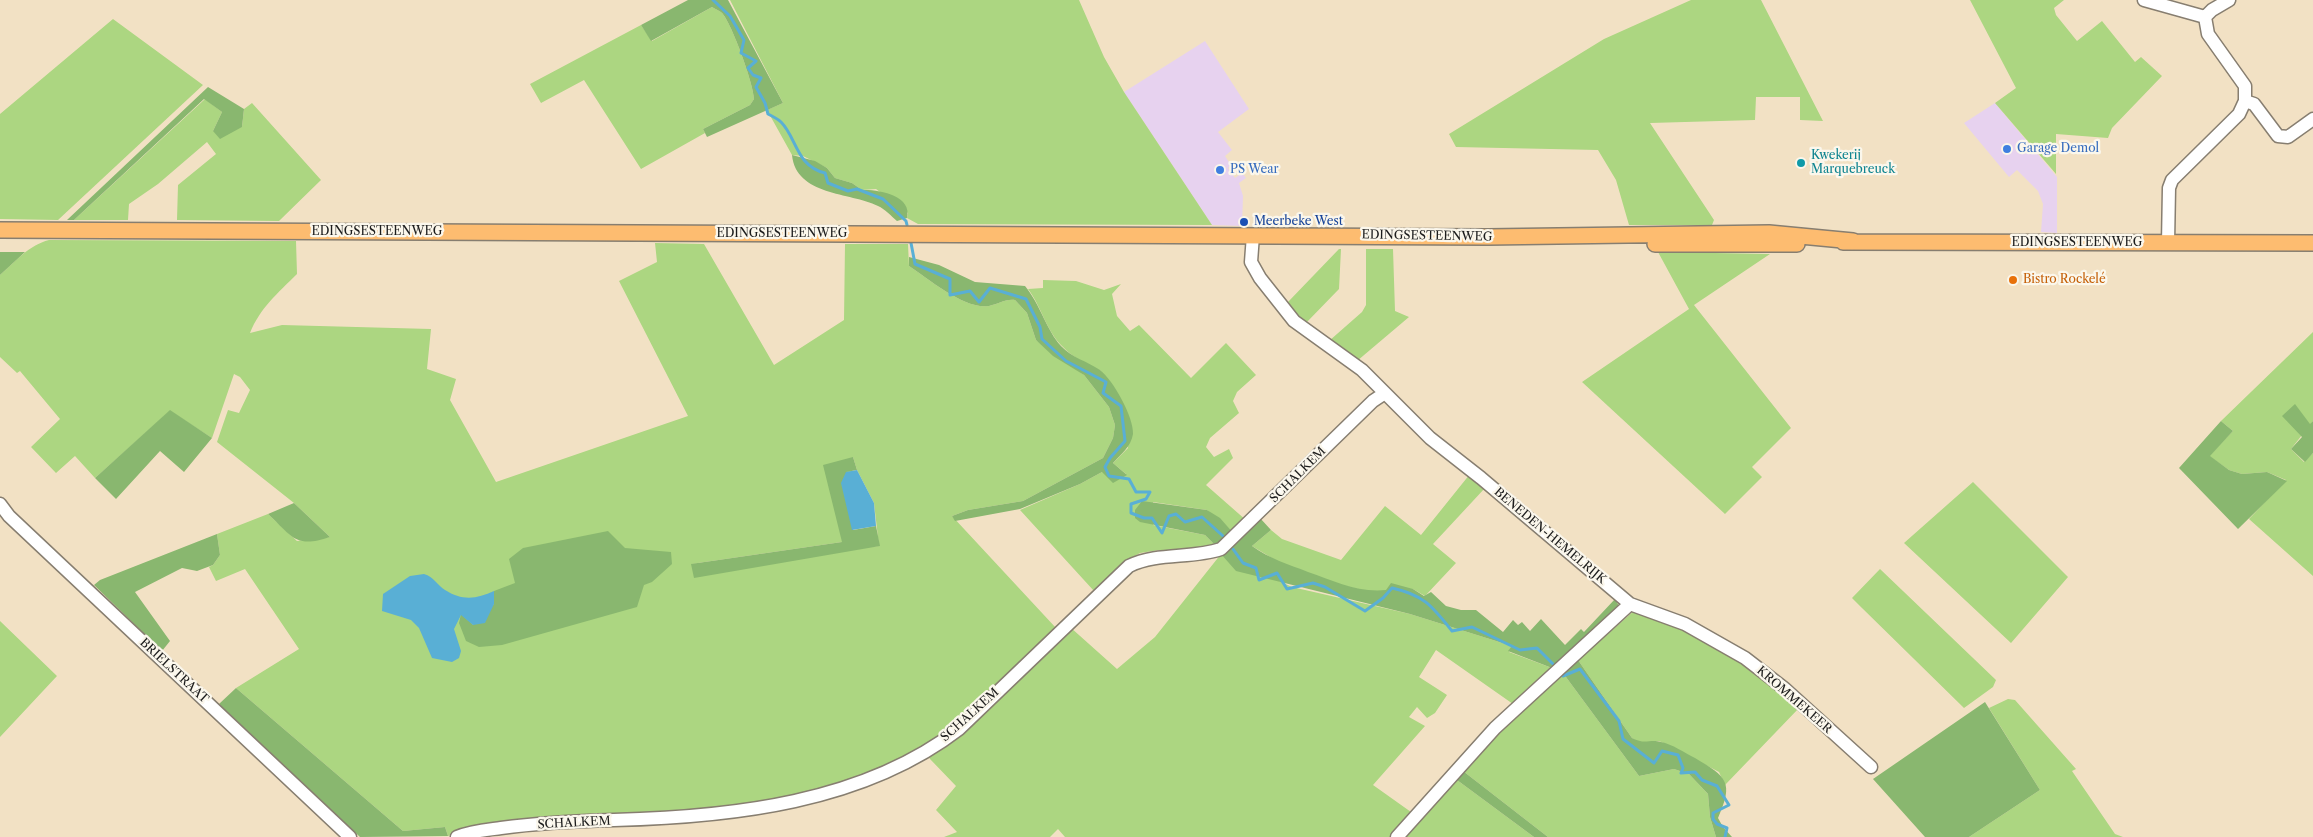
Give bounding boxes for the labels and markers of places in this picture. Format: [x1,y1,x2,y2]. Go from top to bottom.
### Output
place label: Garage Demol [2017,142,2099,156]
marker: Garage Demol [2001,143,2013,155]
place label: Kwekerij Marquebreuck [1811,149,1895,177]
marker: Kwekerij Marquebreuck [1795,157,1807,169]
place label: PS Wear [1230,163,1279,177]
marker: PS Wear [1214,164,1226,176]
place label: Meerbeke West [1254,215,1343,229]
marker: Meerbeke West [1238,216,1250,228]
place label: Bistro Rockelé [2023,273,2106,287]
marker: Bistro Rockelé [2007,274,2019,286]

